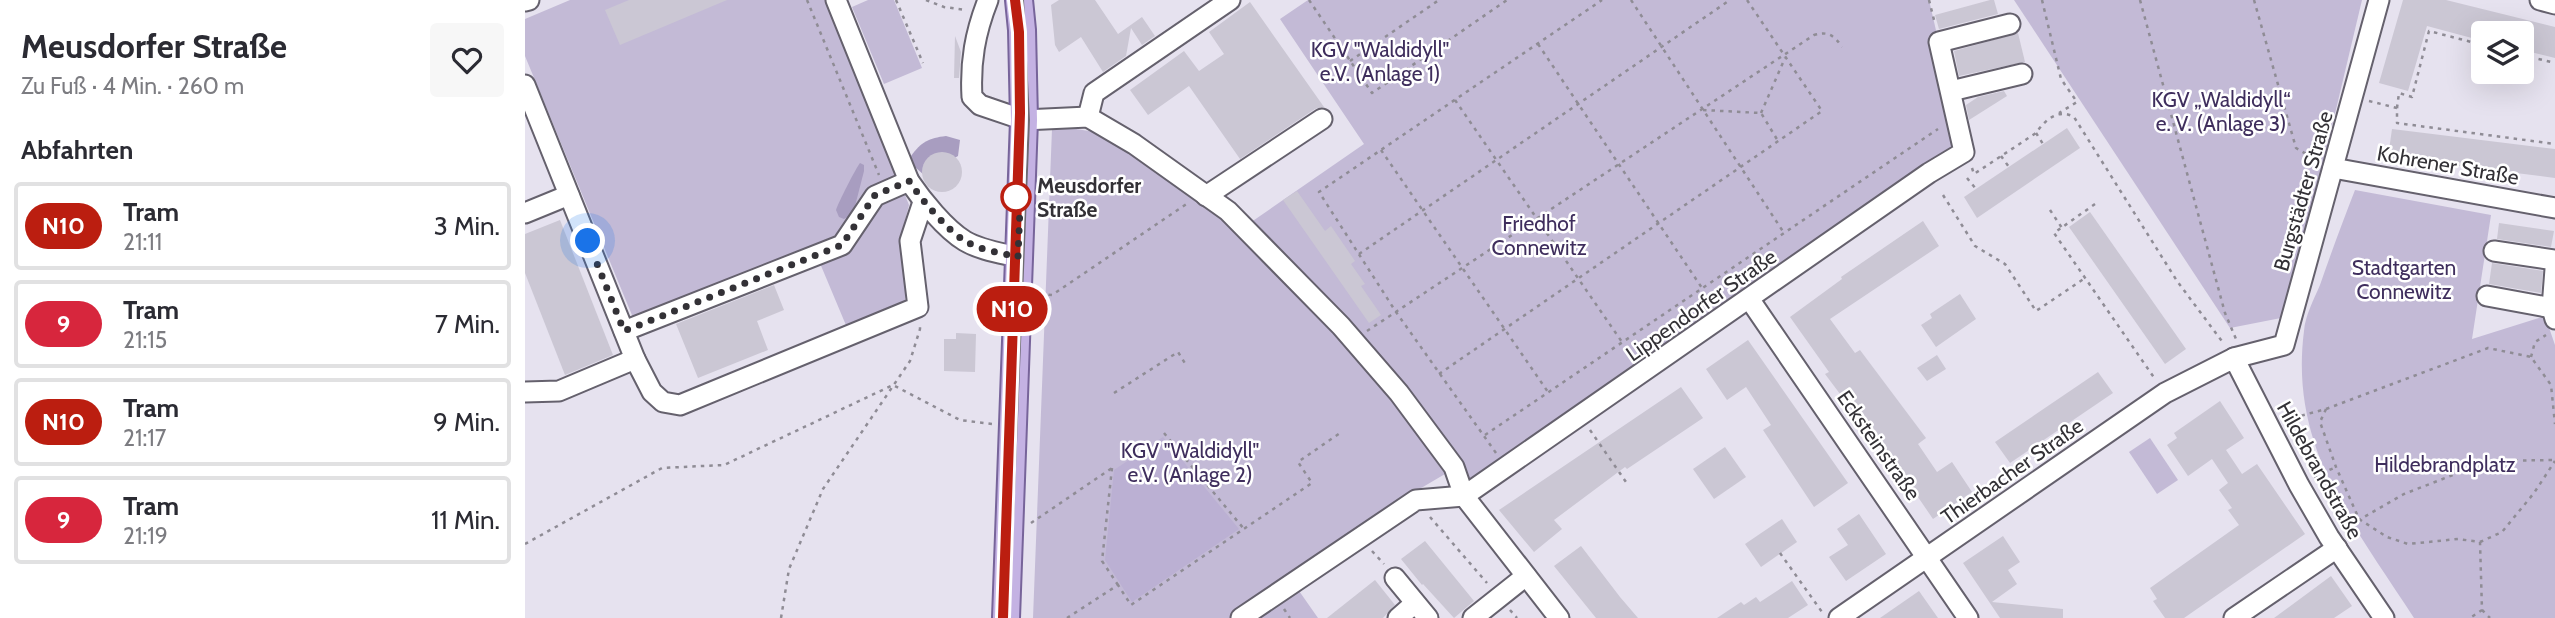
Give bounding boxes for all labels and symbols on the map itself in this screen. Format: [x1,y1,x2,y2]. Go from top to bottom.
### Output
park label: KGV "Waldidyll" e.V. (Anlage 1) [1311,37,1449,86]
park label: KGV „Waldidyll“ e. V. (Anlage 3) [2151,87,2291,136]
street label: Burgstädter Straße [2268,108,2338,274]
street label: Kohrener Straße [2375,140,2521,190]
place label: Meusdorfer Straße [1037,173,1141,222]
marker: Meusdorfer Straße [1001,182,1031,212]
park label: Friedhof Connewitz [1491,211,1587,260]
your location [570,223,605,258]
street label: Lippendorfer Straße [1621,244,1781,366]
park label: Stadtgarten Connewitz [2352,255,2456,304]
line badge: N10 [972,286,1052,332]
street label: Ecksteinstraße [1832,385,1926,505]
street label: Hildebrandstraße [2272,397,2368,543]
street label: Thierbacher Straße [1936,413,2088,529]
park label: KGV "Waldidyll" e.V. (Anlage 2) [1121,438,1259,487]
park label: Hildebrandplatz [2374,452,2516,477]

